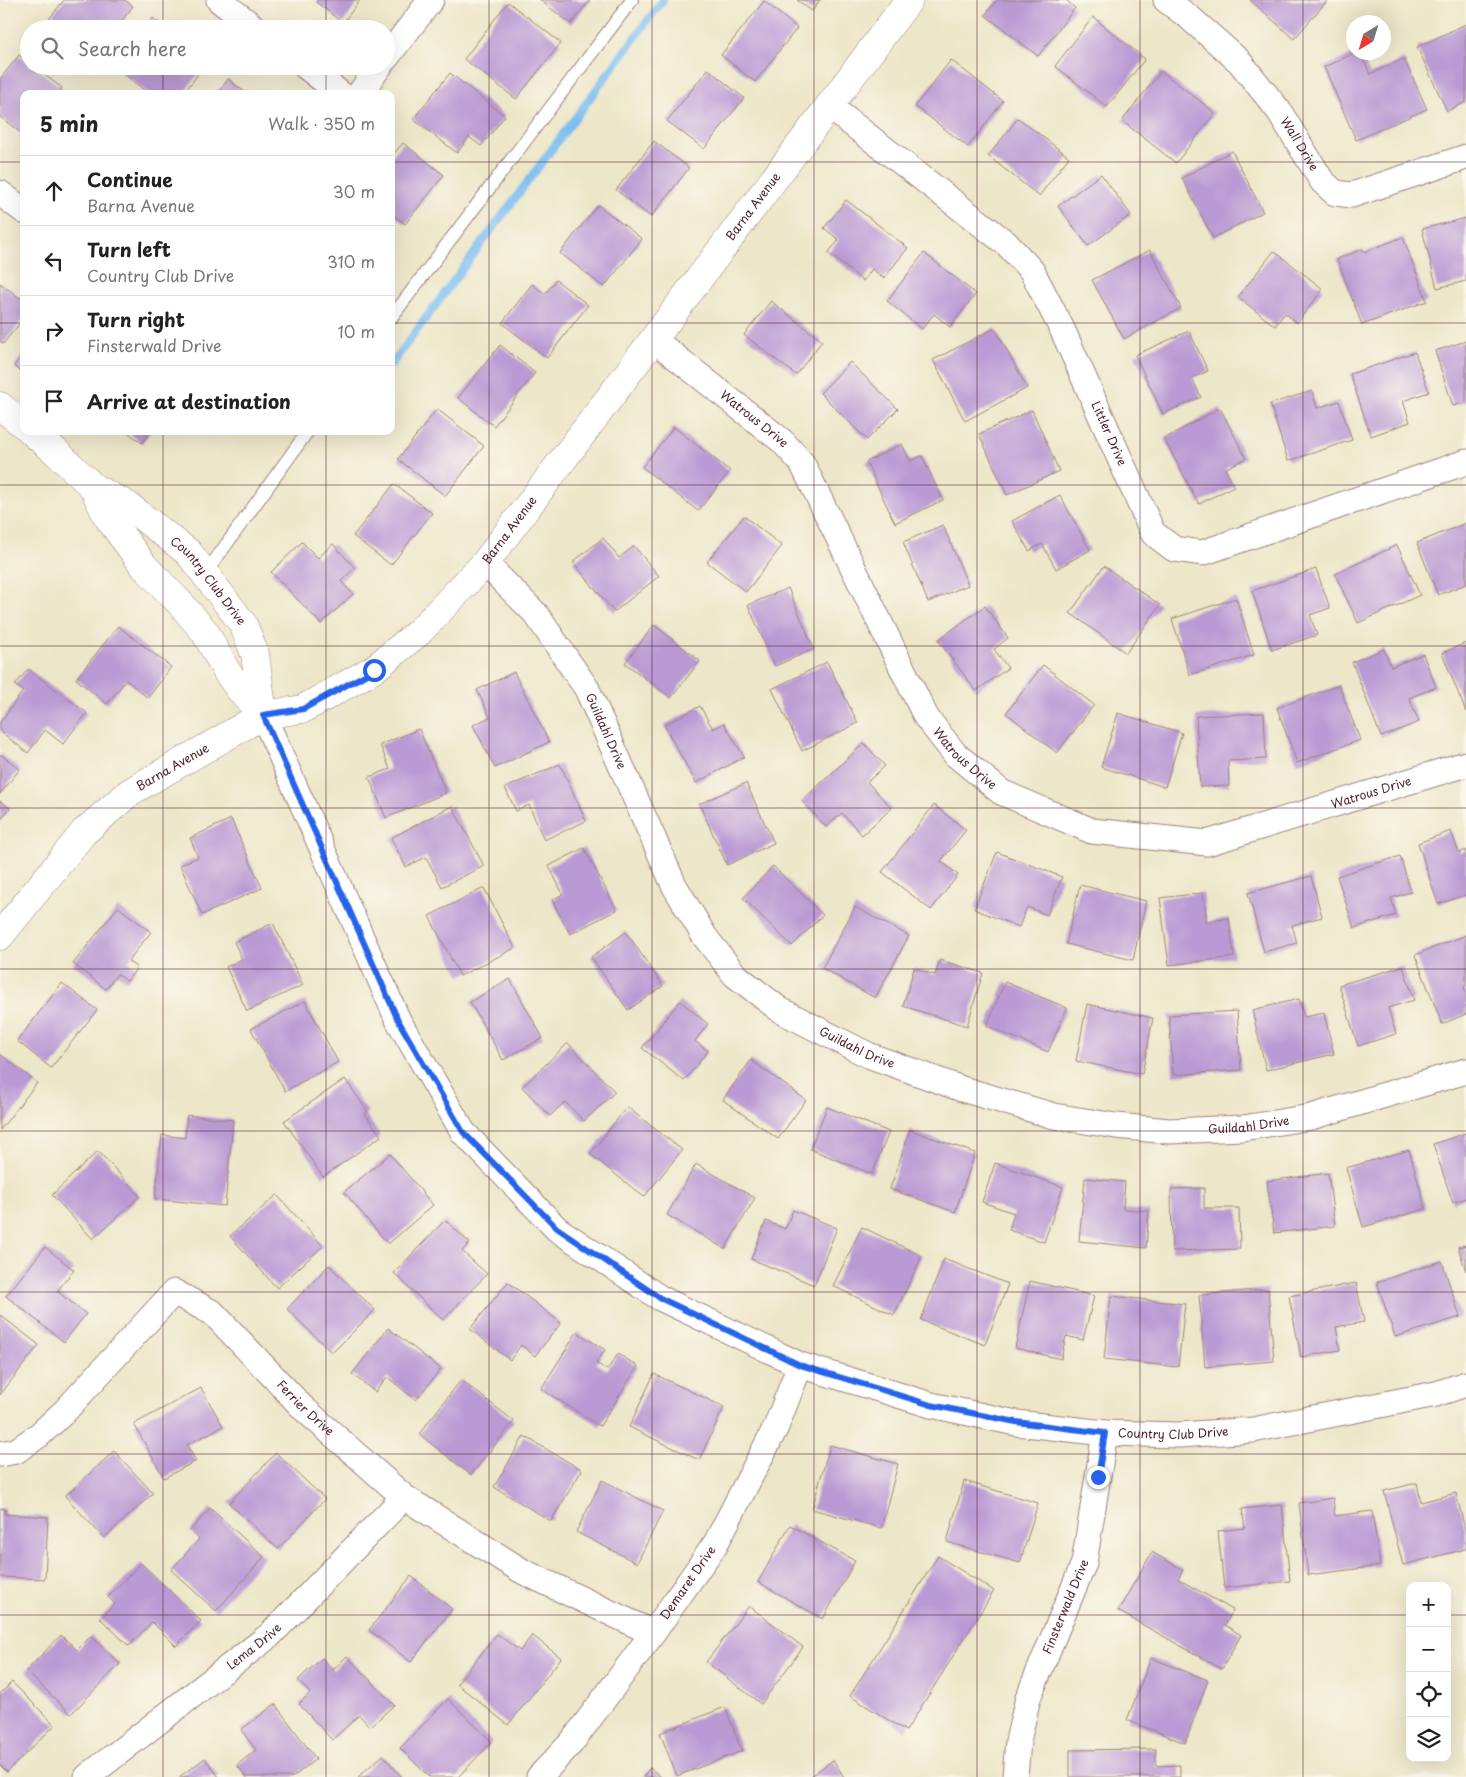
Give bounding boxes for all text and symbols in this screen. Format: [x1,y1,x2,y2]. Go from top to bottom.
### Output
north arrow [1346,15,1391,60]
search box [20,20,395,75]
icon: search [38,34,66,62]
text: Search here [78,34,187,62]
text: 5 min [40,107,98,139]
text: Walk · 350 m [268,111,375,135]
street label: Wall Drive [1277,113,1324,174]
text: Continue [87,165,173,193]
street label: Barna Avenue [721,168,784,244]
icon: ahead [40,177,68,205]
text: 30 m [333,179,375,203]
text: Barna Avenue [87,193,195,217]
text: Turn left [87,235,171,263]
icon: left [40,247,68,275]
text: 310 m [327,249,375,273]
text: Country Club Drive [87,263,234,287]
text: Turn right [87,305,185,333]
icon: right [40,317,68,345]
text: 10 m [338,319,375,343]
text: Finsterwald Drive [87,333,222,357]
street label: Watrous Drive [717,385,793,451]
icon: arrive [40,387,68,415]
text: Arrive at destination [87,387,291,415]
street label: Littler Drive [1087,398,1132,468]
street label: Barna Avenue [477,491,541,567]
street label: Country Club Drive [167,532,251,629]
route start [363,659,386,682]
street label: Guildahl Drive [582,690,631,772]
street label: Watrous Drive [929,723,1001,793]
street label: Barna Avenue [133,738,212,795]
street label: Watrous Drive [1329,771,1413,813]
street label: Guildahl Drive [816,1022,898,1072]
street label: Guildahl Drive [1208,1111,1291,1137]
street label: Ferrier Drive [273,1376,339,1440]
street label: Country Club Drive [1118,1422,1229,1443]
route end [1087,1466,1110,1489]
street label: Demaret Drive [655,1542,719,1623]
street label: Finsterwald Drive [1037,1556,1093,1657]
map controls [1406,1582,1451,1762]
button: + [1406,1582,1451,1627]
street label: Lema Drive [222,1619,285,1673]
button: − [1406,1627,1451,1672]
button: locate [1406,1672,1451,1717]
button: layers [1406,1717,1451,1762]

